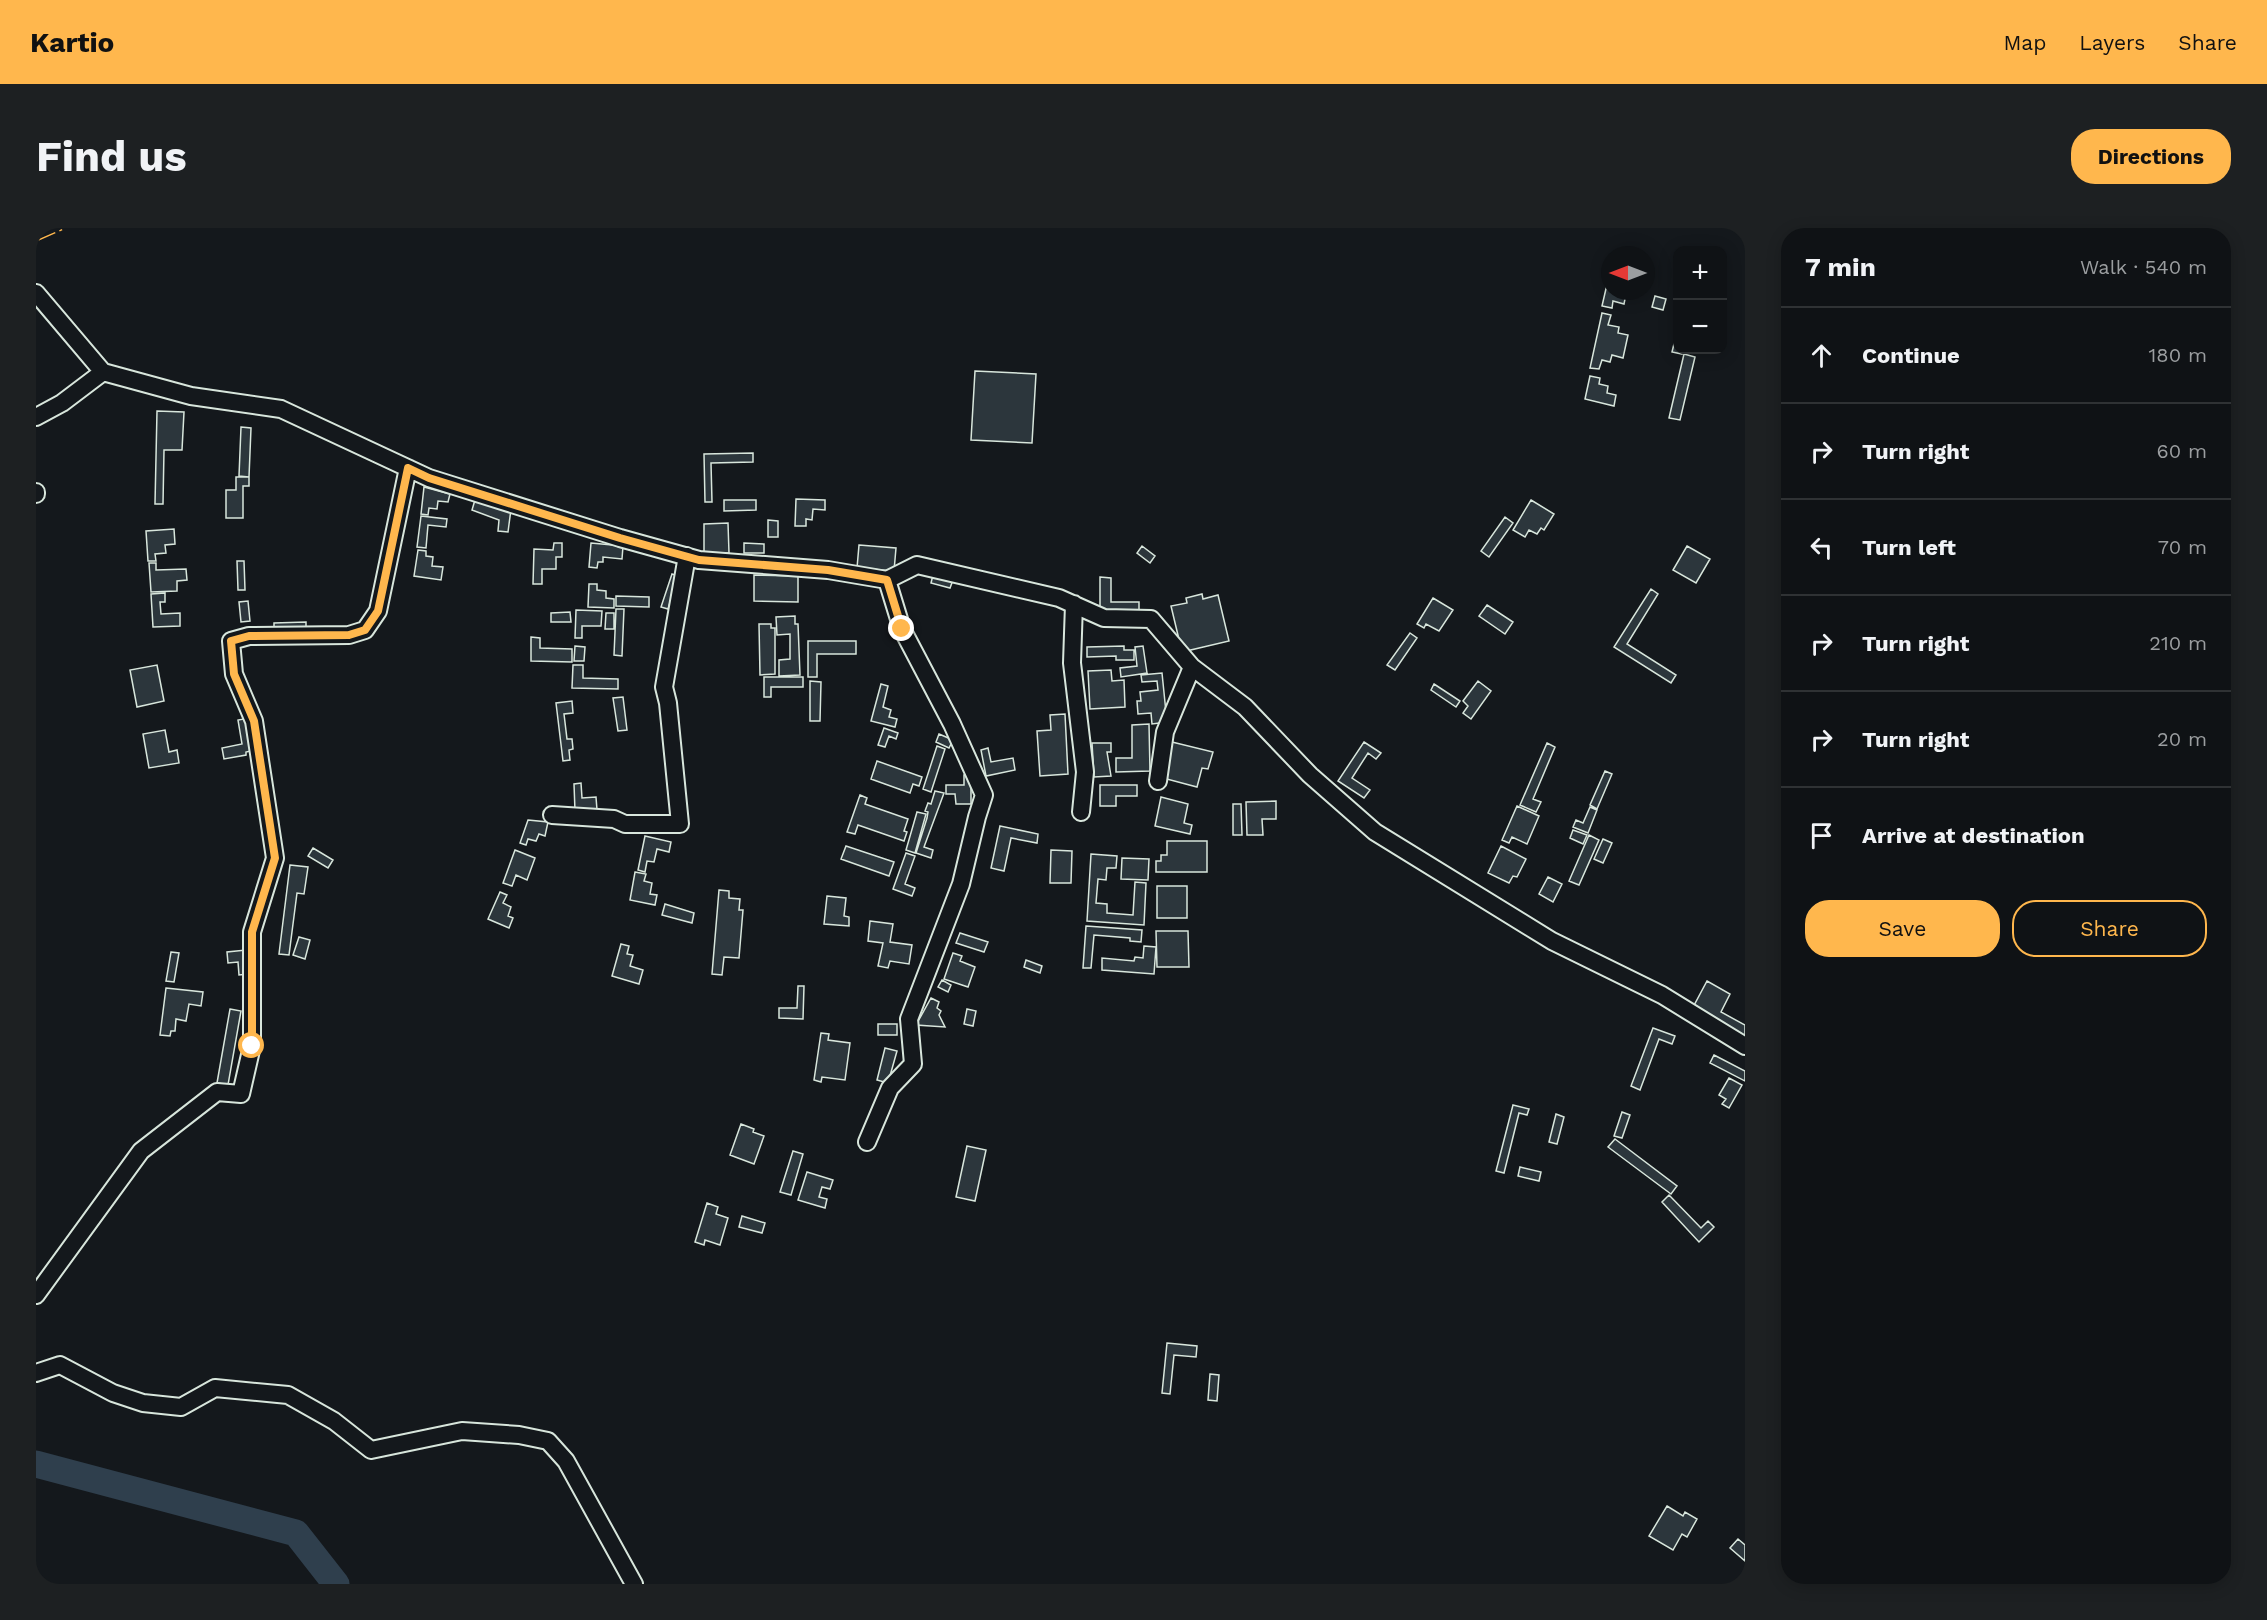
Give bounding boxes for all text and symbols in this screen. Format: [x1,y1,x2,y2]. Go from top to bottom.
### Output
text: Kartio [30,26,114,59]
text: Map [2003,30,2046,55]
text: Layers [2079,30,2145,55]
text: Share [2178,30,2237,55]
button: Directions [2071,129,2231,184]
text: Find us [36,132,187,181]
north arrow [1601,246,1655,300]
map controls [1673,246,1727,354]
button: + [1673,246,1727,300]
text: 7 min [1805,252,1876,282]
text: Walk · 540 m [2080,255,2207,279]
button: − [1673,300,1727,354]
icon: ahead [1805,339,1838,372]
text: Continue [1862,343,1960,368]
text: 180 m [2149,343,2207,367]
icon: right [1805,435,1838,468]
text: Turn right [1862,439,1969,464]
text: 60 m [2157,439,2207,463]
icon: left [1805,531,1838,564]
text: Turn left [1862,535,1956,560]
text: 70 m [2158,535,2207,559]
route end [888,615,914,641]
icon: right [1805,627,1838,660]
text: Turn right [1862,631,1969,656]
text: 210 m [2149,631,2207,655]
icon: right [1805,723,1838,756]
text: Turn right [1862,727,1969,752]
text: 20 m [2157,727,2207,751]
icon: arrive [1805,819,1838,852]
text: Arrive at destination [1862,823,2085,848]
button: Save [1805,900,2000,957]
button: Share [2012,900,2207,957]
route start [238,1032,264,1058]

